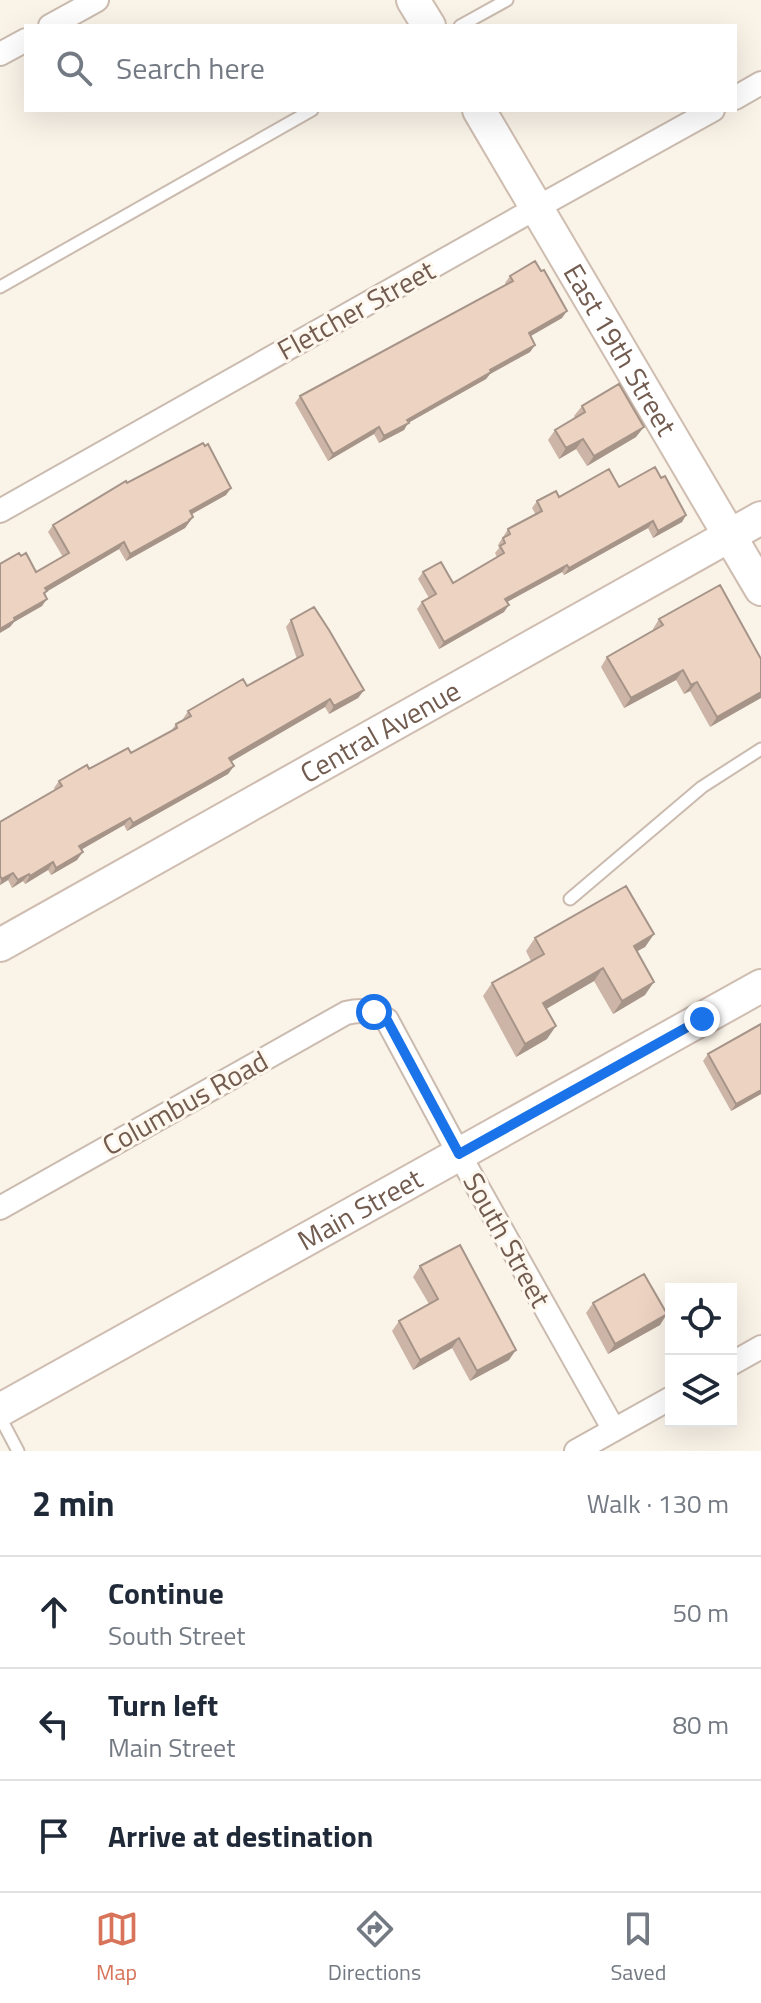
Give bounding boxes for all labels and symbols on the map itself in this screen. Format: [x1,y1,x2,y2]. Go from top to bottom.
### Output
street label: Fletcher Street [269,248,443,371]
street label: East 19th Street [553,255,688,444]
street label: Central Avenue [292,669,468,793]
route start [356,994,392,1030]
route end [684,1001,720,1037]
street label: Columbus Road [94,1039,276,1166]
street label: Main Street [289,1157,430,1261]
street label: South Street [453,1165,562,1315]

